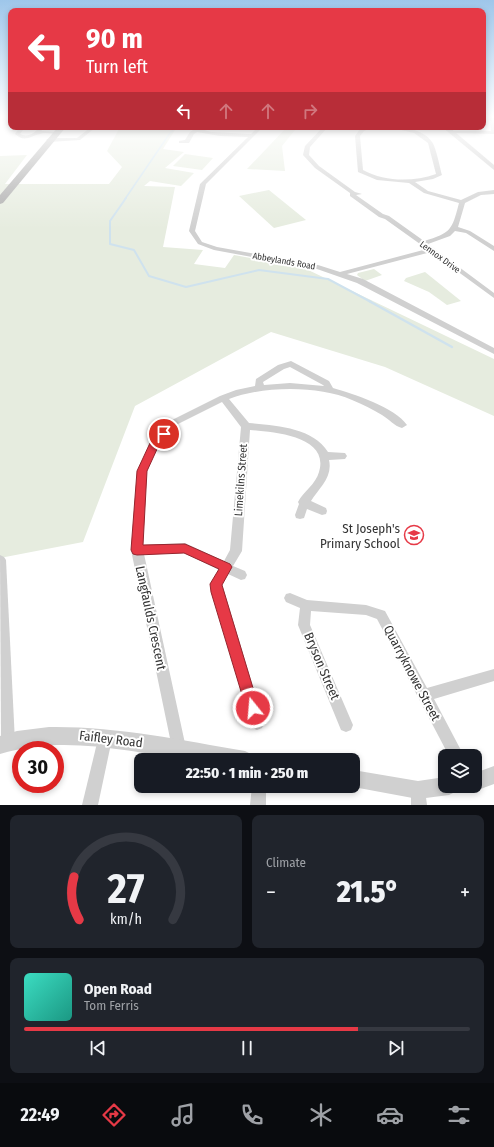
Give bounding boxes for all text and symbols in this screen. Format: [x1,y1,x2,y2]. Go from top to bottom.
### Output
text: 90 m [86,22,143,55]
icon: left [20,24,72,76]
text: Turn left [86,56,148,78]
icon: left [173,100,195,122]
icon: ahead [215,100,237,122]
icon: ahead [257,100,279,122]
icon: right [299,100,321,122]
street label: Lennox Drive [418,239,463,275]
street label: Abbeylands Road [252,251,316,271]
pin [147,417,181,451]
icon: arrive [153,423,175,445]
street label: Limekilns Street [232,443,250,517]
place label: St Joseph's Primary School [320,521,401,551]
school or university icon: St Joseph's Primary School [403,524,425,546]
street label: Langfaulds Crescent [133,564,170,672]
street label: Quarryknowe Street [381,623,444,724]
street label: Bryson Street [301,630,343,703]
position arrow [232,687,274,729]
street label: Faifley Road [78,728,144,750]
speed limit sign: 30 [12,741,64,793]
map controls [438,749,482,793]
button: layers [438,749,482,793]
text: 22:50 · 1 min · 250 m [186,764,308,782]
text: Climate [266,855,306,870]
text: 27 [107,863,145,913]
text: 21.5° [337,874,399,910]
text: − [266,879,276,906]
text: + [460,879,470,906]
text: km/h [110,910,142,927]
text: Open Road [84,980,152,998]
text: Tom Ferris [84,998,139,1013]
icon: previous [87,1037,109,1059]
icon: pause [236,1037,258,1059]
icon: next [385,1037,407,1059]
icon: directions [100,1101,128,1129]
icon: music [169,1101,197,1129]
icon: phone [238,1101,266,1129]
icon: climate [307,1101,335,1129]
icon: car [376,1101,404,1129]
icon: filters [445,1101,473,1129]
text: 22:49 [21,1104,59,1126]

